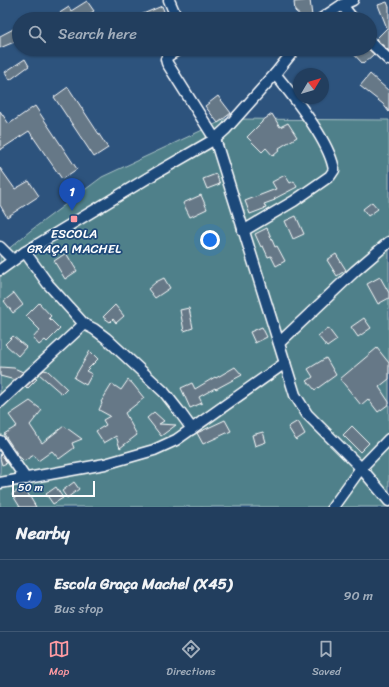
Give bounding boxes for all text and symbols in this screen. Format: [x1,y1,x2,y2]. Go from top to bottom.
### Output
search box [12,12,377,56]
text: Search here [58,21,137,47]
icon: search [26,23,48,45]
north arrow [293,68,329,104]
pin: 1 [59,178,85,211]
marker: ESCOLA GRAÇA MACHEL [69,214,79,224]
place label: ESCOLA GRAÇA MACHEL [27,222,121,260]
your location [200,230,220,250]
text: 50 m [18,478,43,497]
scale bar [12,479,95,498]
text: Nearby [16,518,70,548]
text: Escola Graça Machel (X45) [54,571,232,597]
text: 1 [26,584,32,607]
text: 90 m [343,584,373,607]
text: Bus stop [54,597,103,620]
tab: Map [48,638,70,681]
tab: Directions [166,638,216,681]
tab: Saved [312,638,341,681]

